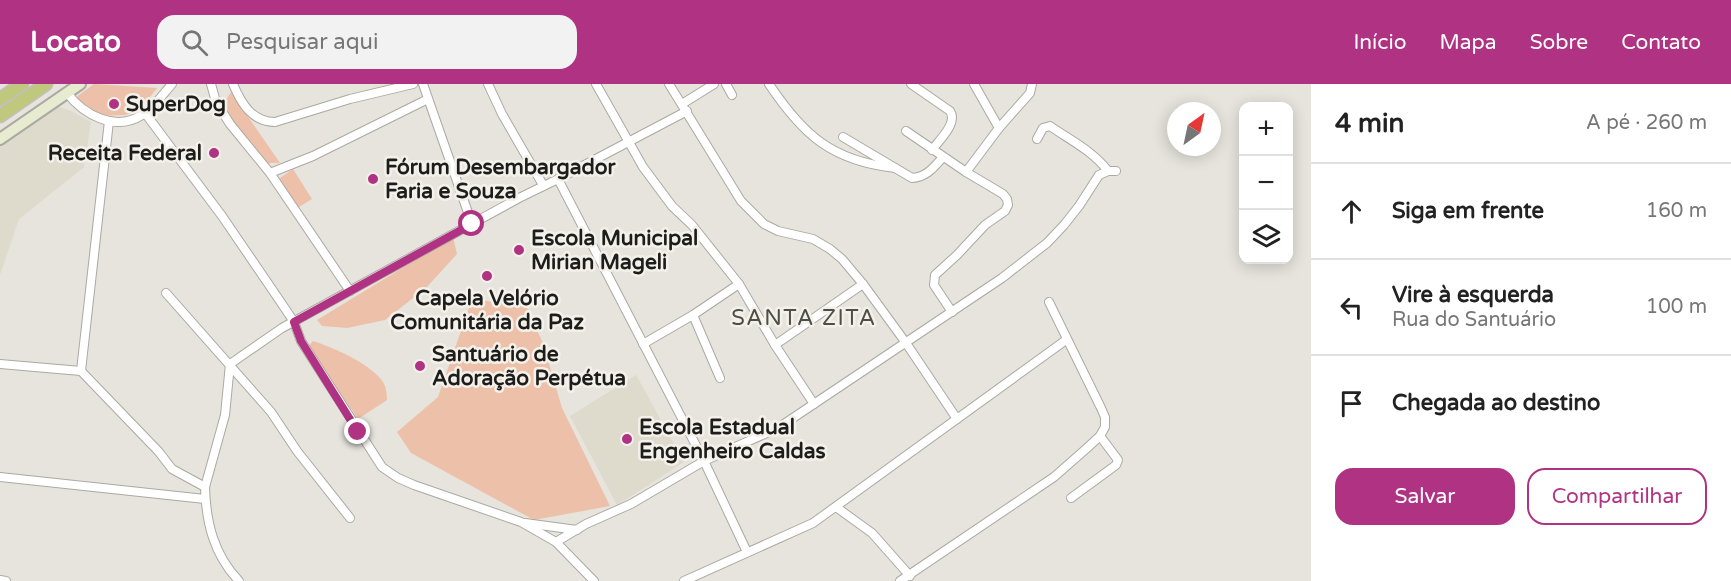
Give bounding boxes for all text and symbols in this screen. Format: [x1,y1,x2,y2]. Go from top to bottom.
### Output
search box [157,15,577,69]
text: Locato [30,25,121,59]
icon: search [178,26,211,59]
text: Pesquisar aqui [226,29,378,55]
text: Início [1354,30,1406,55]
text: Mapa [1439,30,1497,55]
text: Sobre [1530,30,1588,55]
text: Contato [1621,30,1701,55]
place label: SuperDog [126,92,226,117]
marker: SuperDog [107,97,121,111]
north arrow [1167,102,1221,156]
map controls [1239,102,1293,264]
button: + [1239,102,1293,156]
text: 4 min [1335,108,1404,139]
text: A pé · 260 m [1586,111,1707,135]
place label: Receita Federal [48,141,202,166]
marker: Receita Federal [207,146,221,160]
place label: Fórum Desembargador Faria e Souza [385,155,617,204]
button: − [1239,156,1293,210]
marker: Fórum Desembargador Faria e Souza [366,172,380,186]
icon: ahead [1335,195,1368,228]
text: Siga em frente [1392,198,1544,224]
text: 160 m [1646,199,1707,223]
route start [458,210,484,236]
button: layers [1239,210,1293,264]
place label: Escola Municipal Mirian Mageli [531,226,698,275]
marker: Escola Municipal Mirian Mageli [512,243,526,257]
marker: Capela Velório Comunitária da Paz [480,269,494,283]
text: Vire à esquerda [1392,282,1554,308]
place label: Capela Velório Comunitária da Paz [390,286,584,335]
icon: left [1335,291,1368,324]
text: 100 m [1646,295,1707,319]
district label: SANTA ZITA [731,305,877,331]
text: Rua do Santuário [1392,308,1556,332]
place label: Santuário de Adoração Perpétua [432,342,626,391]
marker: Santuário de Adoração Perpétua [413,359,427,373]
icon: arrive [1335,387,1368,420]
text: Chegada ao destino [1392,390,1600,416]
place label: Escola Estadual Engenheiro Caldas [639,415,826,464]
route end [344,418,370,444]
marker: Escola Estadual Engenheiro Caldas [620,432,634,446]
button: Salvar [1335,468,1515,525]
button: Compartilhar [1527,468,1707,525]

